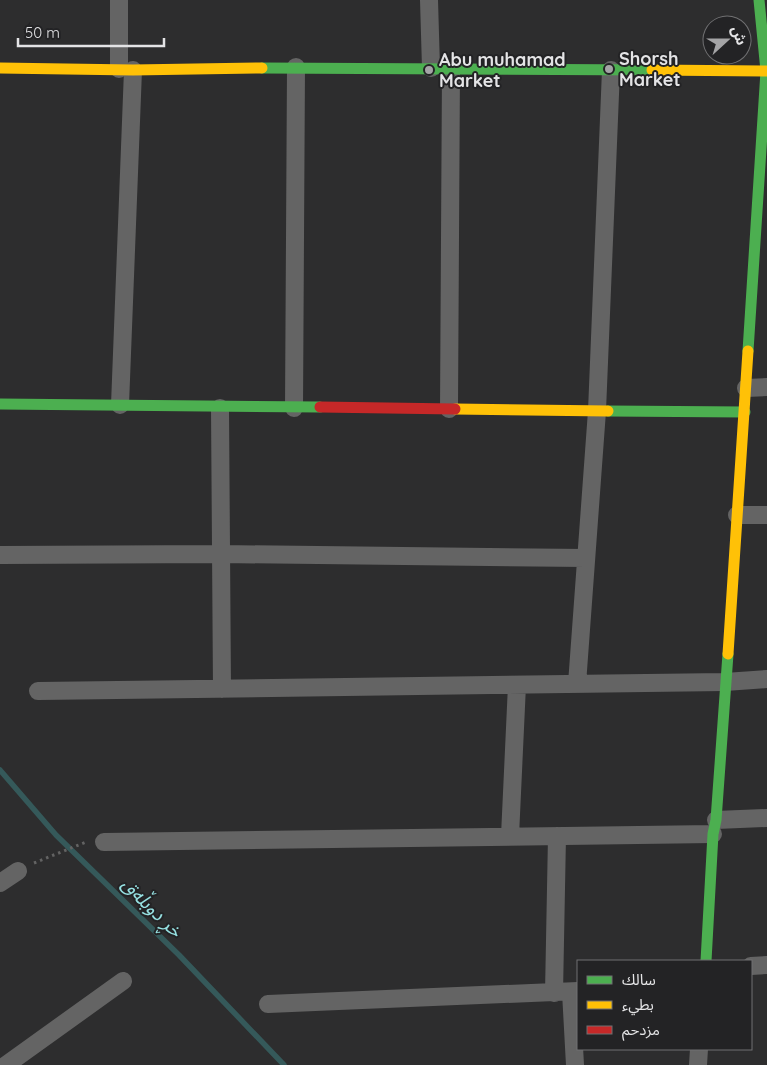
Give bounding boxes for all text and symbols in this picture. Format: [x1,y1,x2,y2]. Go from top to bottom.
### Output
scale bar [18,15,164,47]
north arrow [702,15,752,65]
text: 50 m [25,23,60,42]
text: ش [727,23,751,48]
place label: Shorsh Market [619,47,681,91]
place label: Abu muhamad Market [439,48,566,92]
marker: Shorsh Market [603,63,615,75]
marker: Abu muhamad Market [423,64,435,76]
water label: خڕ دوبڵەق [113,871,189,946]
legend [577,960,752,1050]
text: سالك [622,970,656,989]
text: بطيء [622,995,654,1016]
text: مزدحم [622,1020,660,1041]

